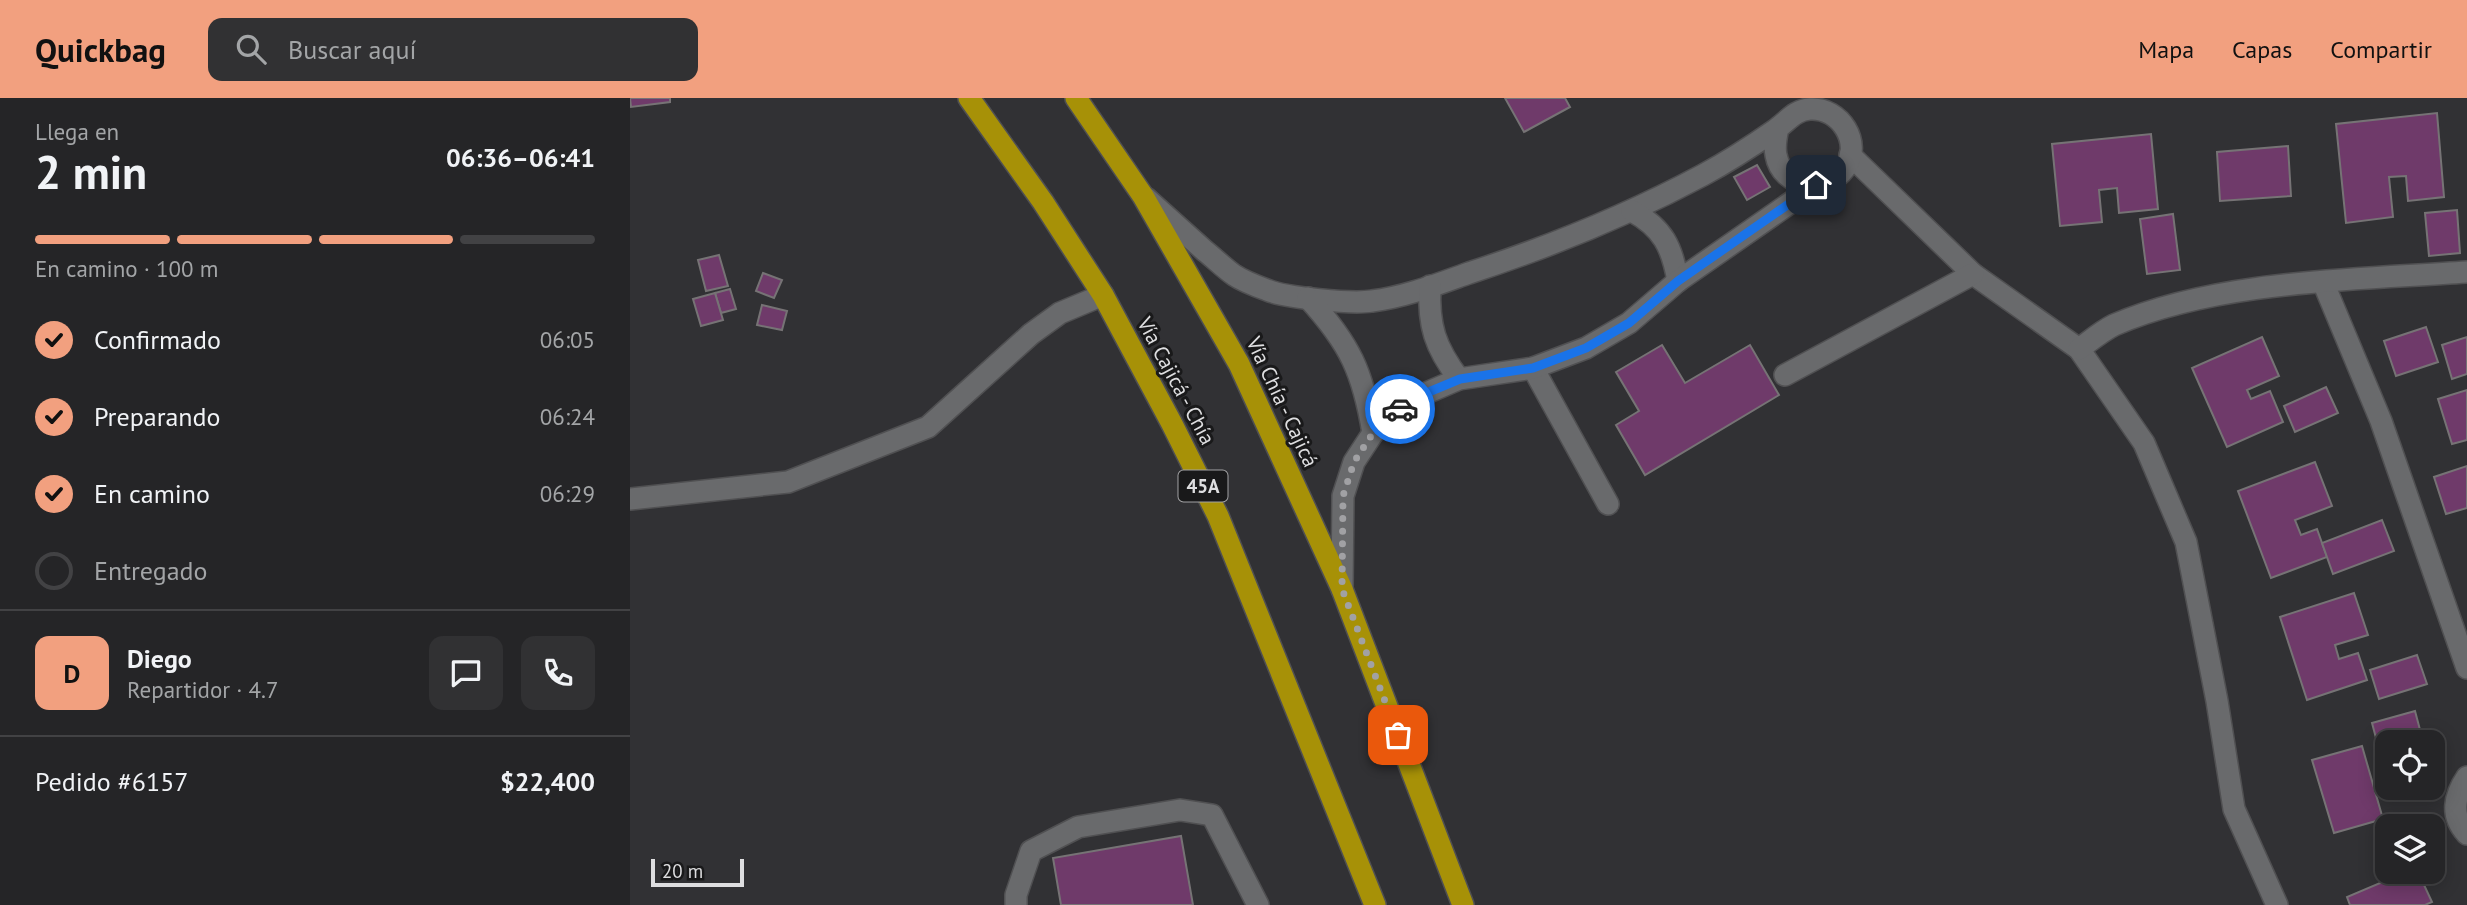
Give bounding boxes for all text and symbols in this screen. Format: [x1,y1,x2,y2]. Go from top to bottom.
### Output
search box [208,18,698,81]
text: Quickbag [35,28,166,71]
icon: search [232,30,270,68]
text: Buscar aquí [288,33,416,66]
text: Mapa [2138,34,2194,65]
text: Capas [2232,34,2292,65]
text: Compartir [2330,34,2432,65]
text: Llega en [35,117,119,146]
text: 06:36–06:41 [446,141,595,174]
text: 2 min [35,142,147,202]
pin [1786,155,1846,215]
icon: home [1797,166,1835,204]
text: En camino · 100 m [35,254,218,283]
street label: Vía Cajicá - Chía [1131,311,1221,449]
icon: check [35,321,73,359]
text: Confirmado [94,323,221,356]
text: 06:05 [540,325,595,354]
street label: Vía Chía - Cajicá [1240,331,1324,471]
courier [1365,374,1435,444]
icon: car [1381,390,1419,428]
icon: check [35,398,73,436]
text: Preparando [94,400,221,433]
text: 06:24 [540,402,595,431]
road number: 45A [1178,470,1228,502]
icon: check [35,475,73,513]
text: En camino [94,477,210,510]
text: 06:29 [540,479,595,508]
text: Entregado [94,554,208,587]
button: chat [429,636,503,710]
button: phone [521,636,595,710]
text: Diego [127,642,192,675]
text: D [64,657,80,690]
text: Repartidor · 4.7 [127,675,279,704]
pin [1368,705,1428,765]
icon: bag [1379,716,1417,754]
map controls [2375,730,2445,884]
button: locate [2375,730,2445,800]
text: Pedido #6157 [35,765,188,798]
text: $22,400 [500,765,595,798]
button: layers [2375,814,2445,884]
scale bar [651,856,744,888]
text: 20 m [662,859,703,883]

